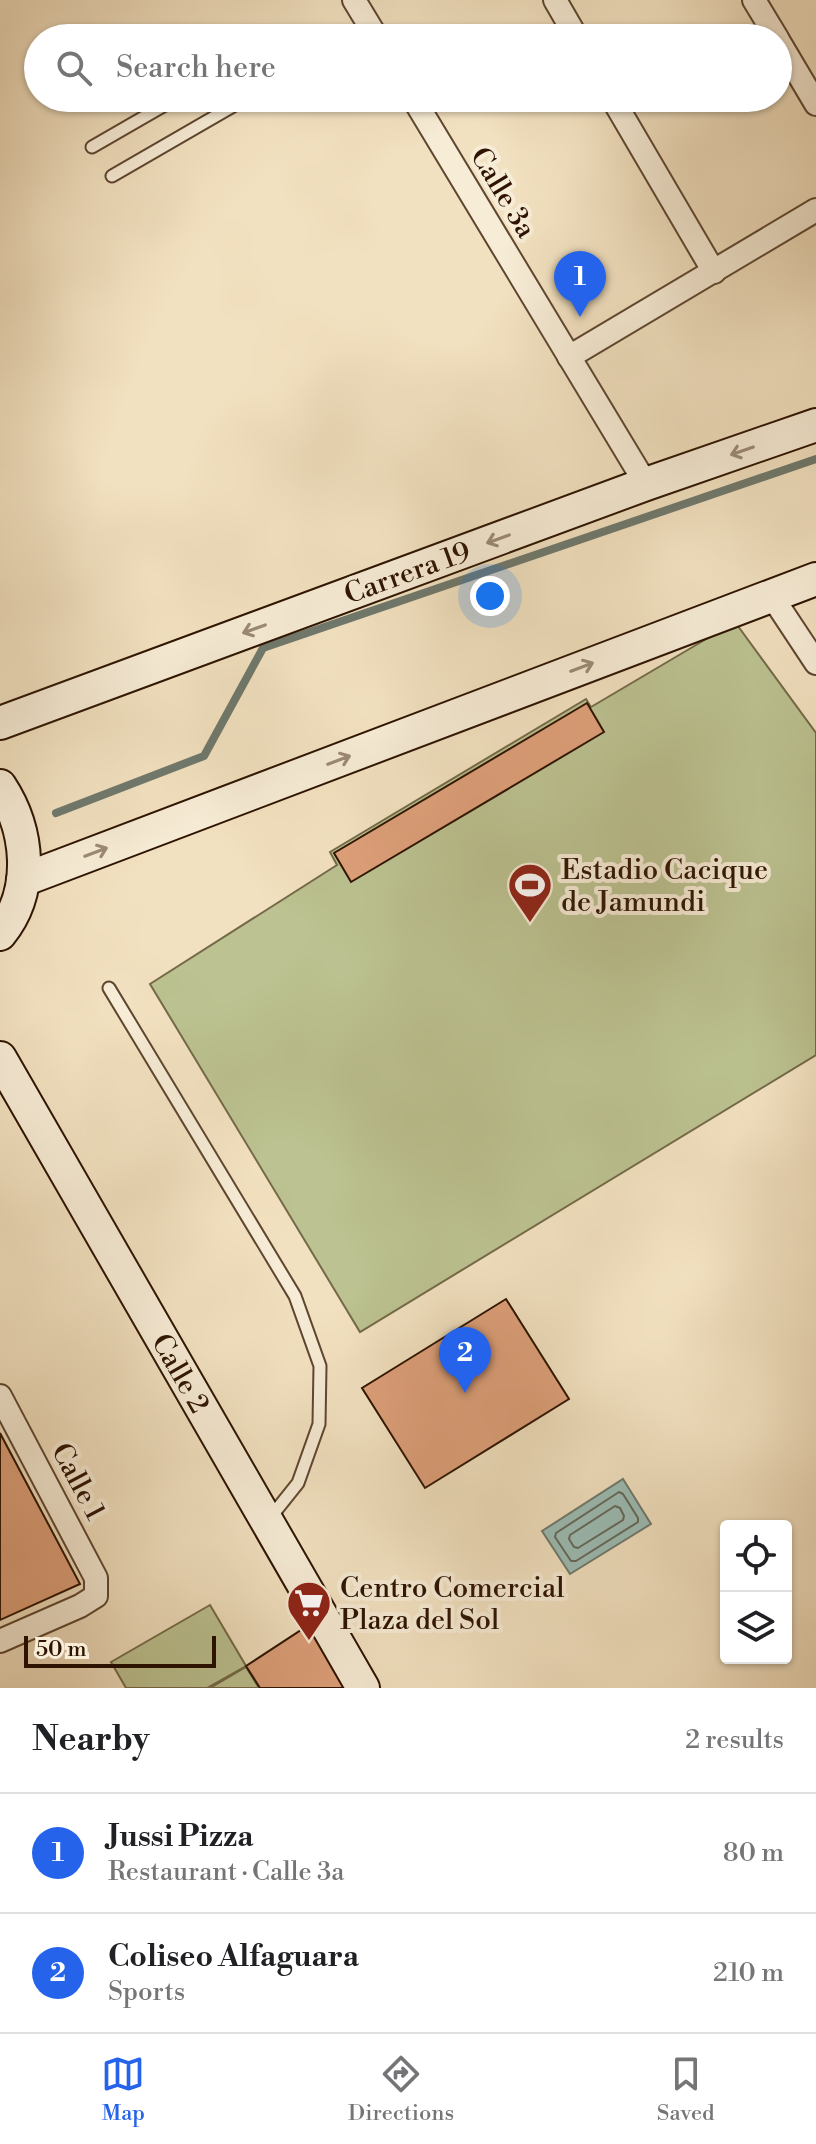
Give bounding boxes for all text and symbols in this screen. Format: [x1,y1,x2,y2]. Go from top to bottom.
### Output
search box [24,24,792,112]
icon: search [52,46,96,90]
text: Search here [116,49,276,87]
street label: Calle 3a [462,141,544,245]
pin: 1 [554,251,606,317]
one-way arrow [730,444,755,459]
one-way arrow [486,533,511,547]
street label: Carrera 19 [339,534,476,612]
your location [470,576,510,616]
one-way arrow [242,623,267,637]
one-way arrow [569,659,594,673]
one-way arrow [326,752,351,766]
one-way arrow [83,844,108,858]
place label: Estadio Cacique de Jamundi [561,853,768,920]
sports icon: Estadio Cacique de Jamundi [506,861,554,924]
pin: 2 [439,1327,491,1393]
street label: Calle 2 [143,1328,216,1420]
street label: Calle 1 [43,1437,112,1526]
map controls [720,1520,792,1664]
button: locate [720,1520,792,1592]
place label: Centro Comercial Plaza del Sol [340,1571,564,1638]
supermarket icon: Centro Comercial Plaza del Sol [285,1579,333,1642]
button: layers [720,1592,792,1664]
scale bar [24,1632,216,1668]
text: 50 m [36,1636,87,1663]
text: Nearby [32,1719,150,1761]
text: 2 results [685,1724,784,1756]
text: Jussi Pizza [108,1818,253,1856]
text: 1 [52,1837,64,1869]
text: 80 m [723,1837,784,1869]
text: Restaurant · Calle 3a [108,1856,345,1888]
text: Coliseo Alfaguara [108,1938,359,1976]
text: 2 [50,1957,66,1989]
text: 210 m [713,1957,784,1989]
text: Sports [108,1976,185,2008]
tab: Map [101,2052,145,2127]
tab: Directions [348,2052,454,2127]
tab: Saved [657,2052,715,2127]

